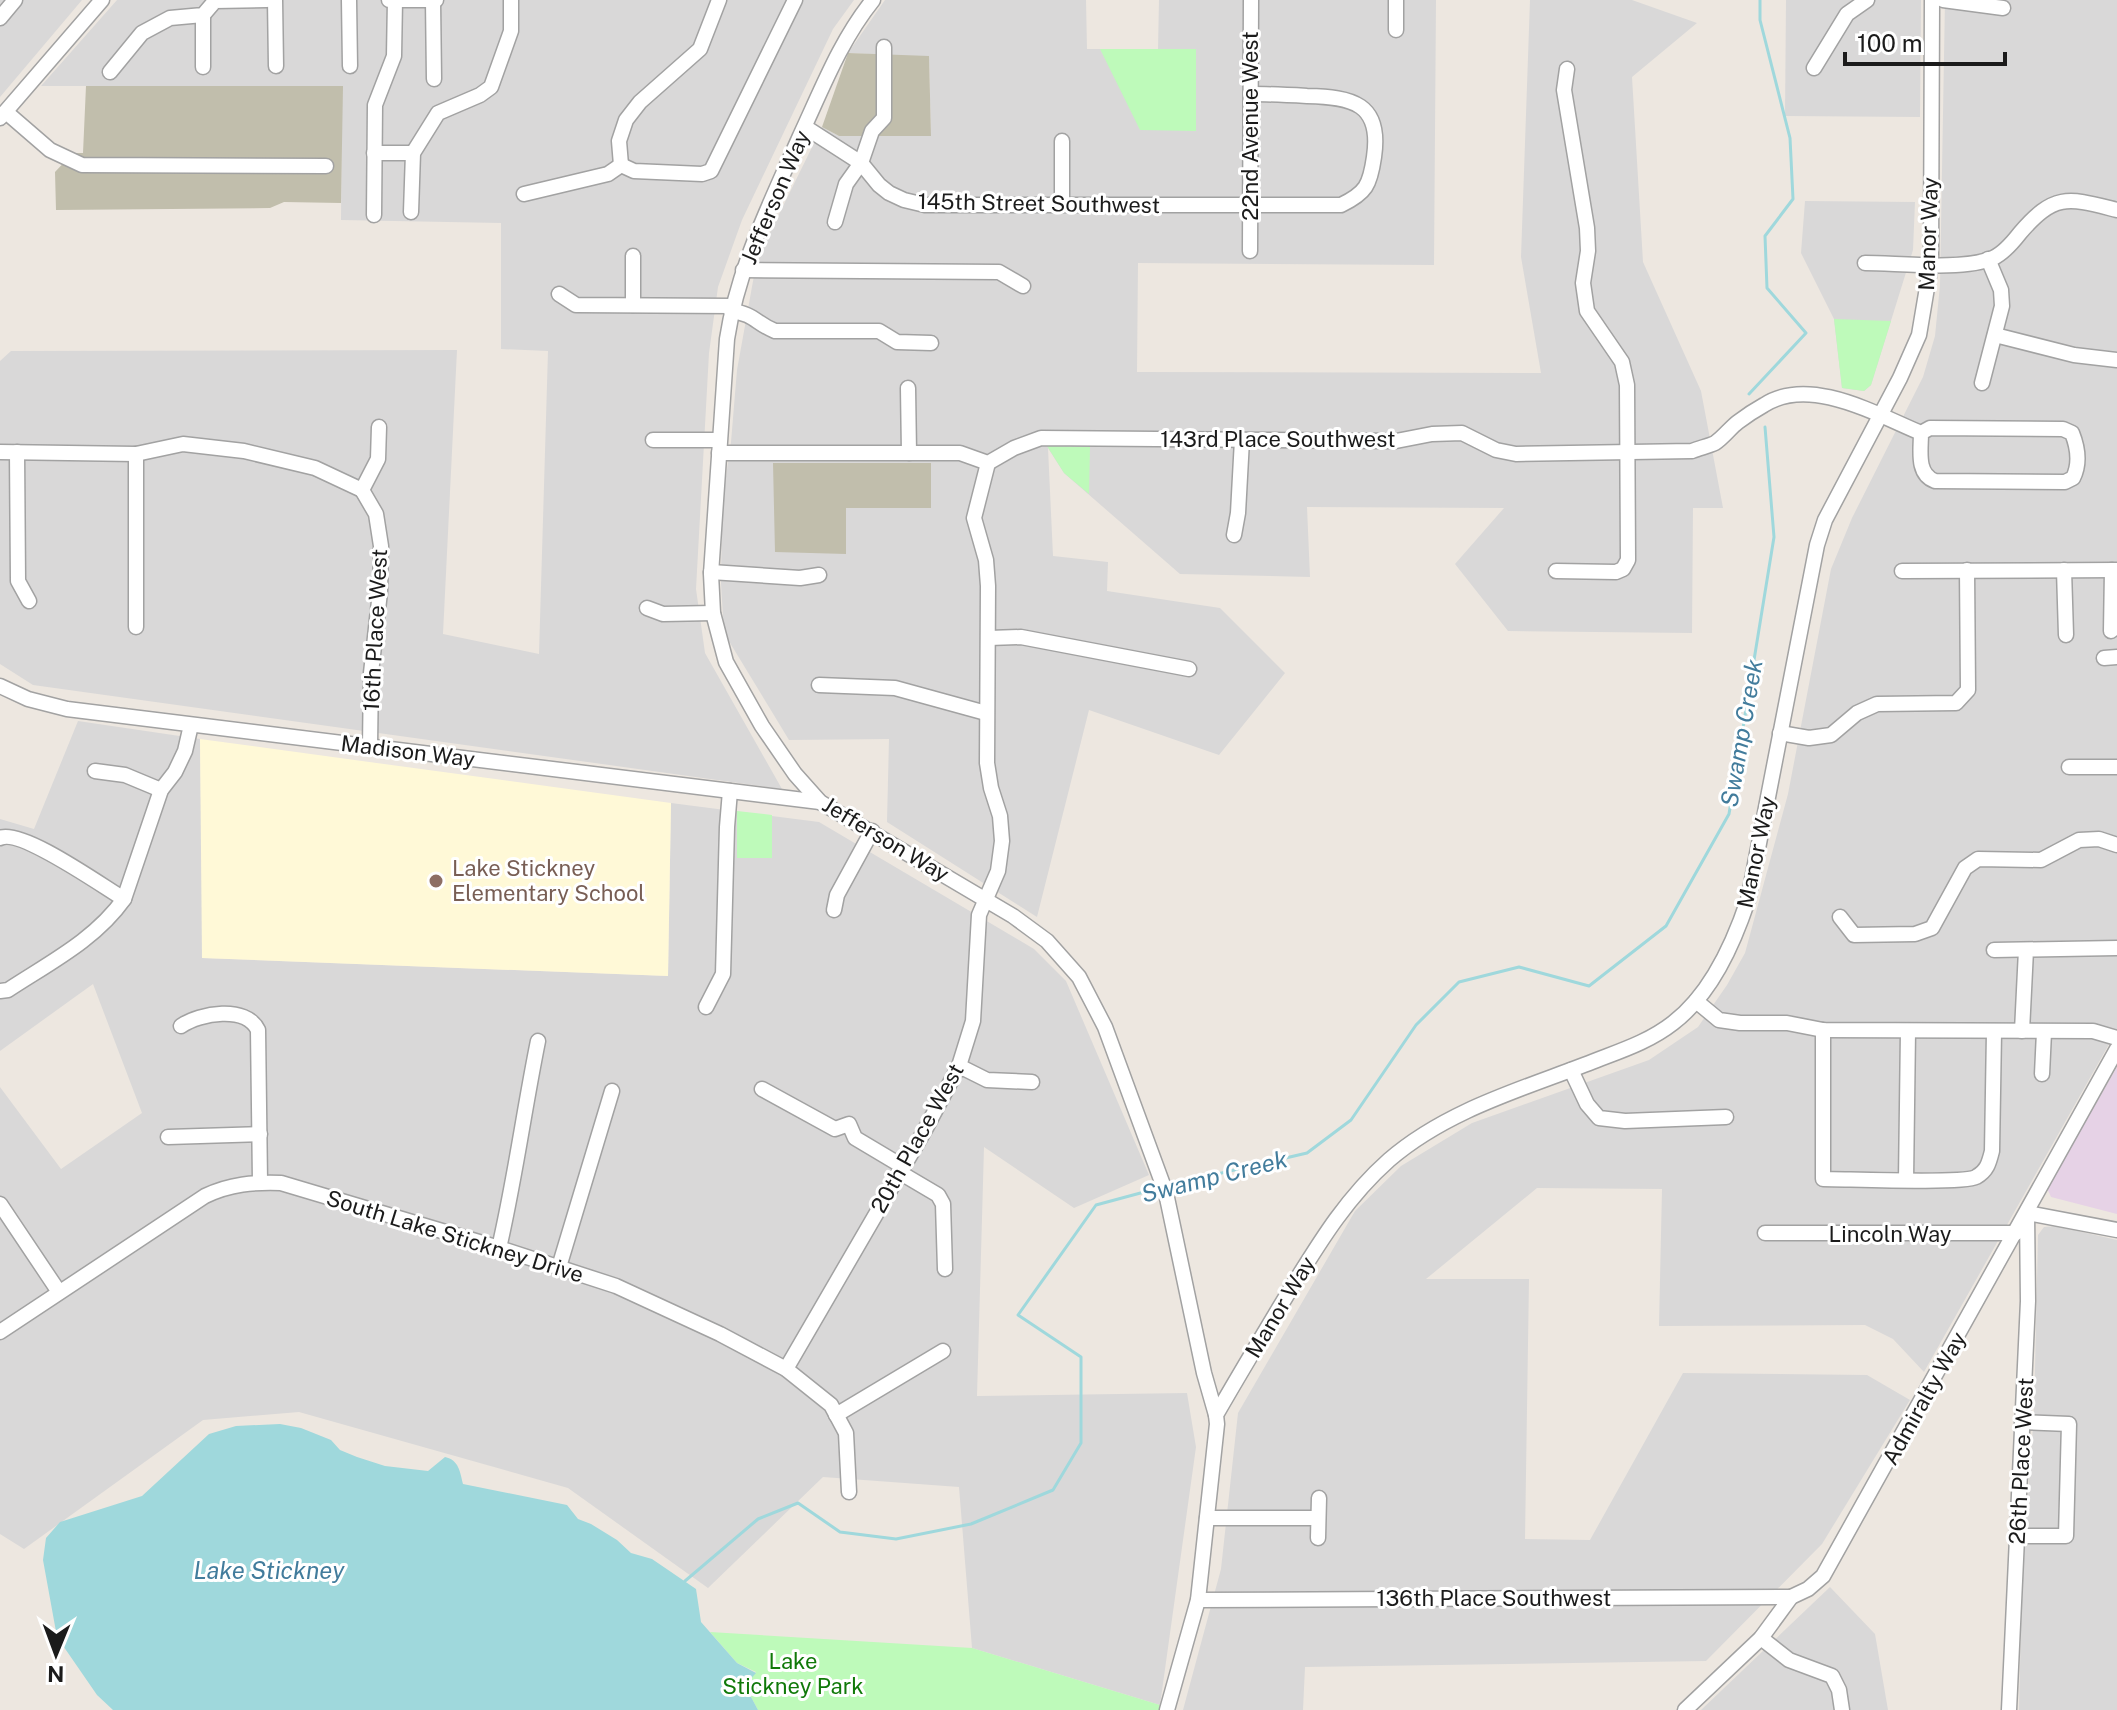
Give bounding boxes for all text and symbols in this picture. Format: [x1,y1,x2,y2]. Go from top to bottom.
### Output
scale bar [1845,16,2005,66]
text: 100 m [1857,29,1923,57]
street label: 22nd Avenue West [1237,31,1263,221]
street label: Jefferson Way [735,126,815,268]
street label: Manor Way [1913,176,1943,291]
street label: 145th Street Southwest [918,188,1160,218]
street label: 143rd Place Southwest [1160,426,1396,452]
street label: 16th Place West [358,548,392,712]
water label: Swamp Creek [1714,657,1768,809]
street label: Madison Way [339,730,477,772]
street label: Jefferson Way [818,791,954,887]
street label: Manor Way [1731,793,1781,910]
place label: Lake Stickney Elementary School [452,855,645,906]
marker: Lake Stickney Elementary School [427,872,445,890]
street label: 20th Place West [865,1059,969,1217]
water label: Swamp Creek [1138,1144,1290,1208]
street label: South Lake Stickney Drive [323,1184,587,1288]
street label: Lincoln Way [1829,1221,1952,1247]
street label: Manor Way [1240,1251,1321,1362]
street label: Admiralty Way [1877,1327,1971,1469]
street label: 26th Place West [2004,1377,2038,1545]
water label: Lake Stickney [193,1556,345,1584]
street label: 136th Place Southwest [1377,1585,1611,1611]
north arrow [16,1614,96,1694]
park label: Lake Stickney Park [722,1648,864,1699]
text: N [47,1661,64,1687]

